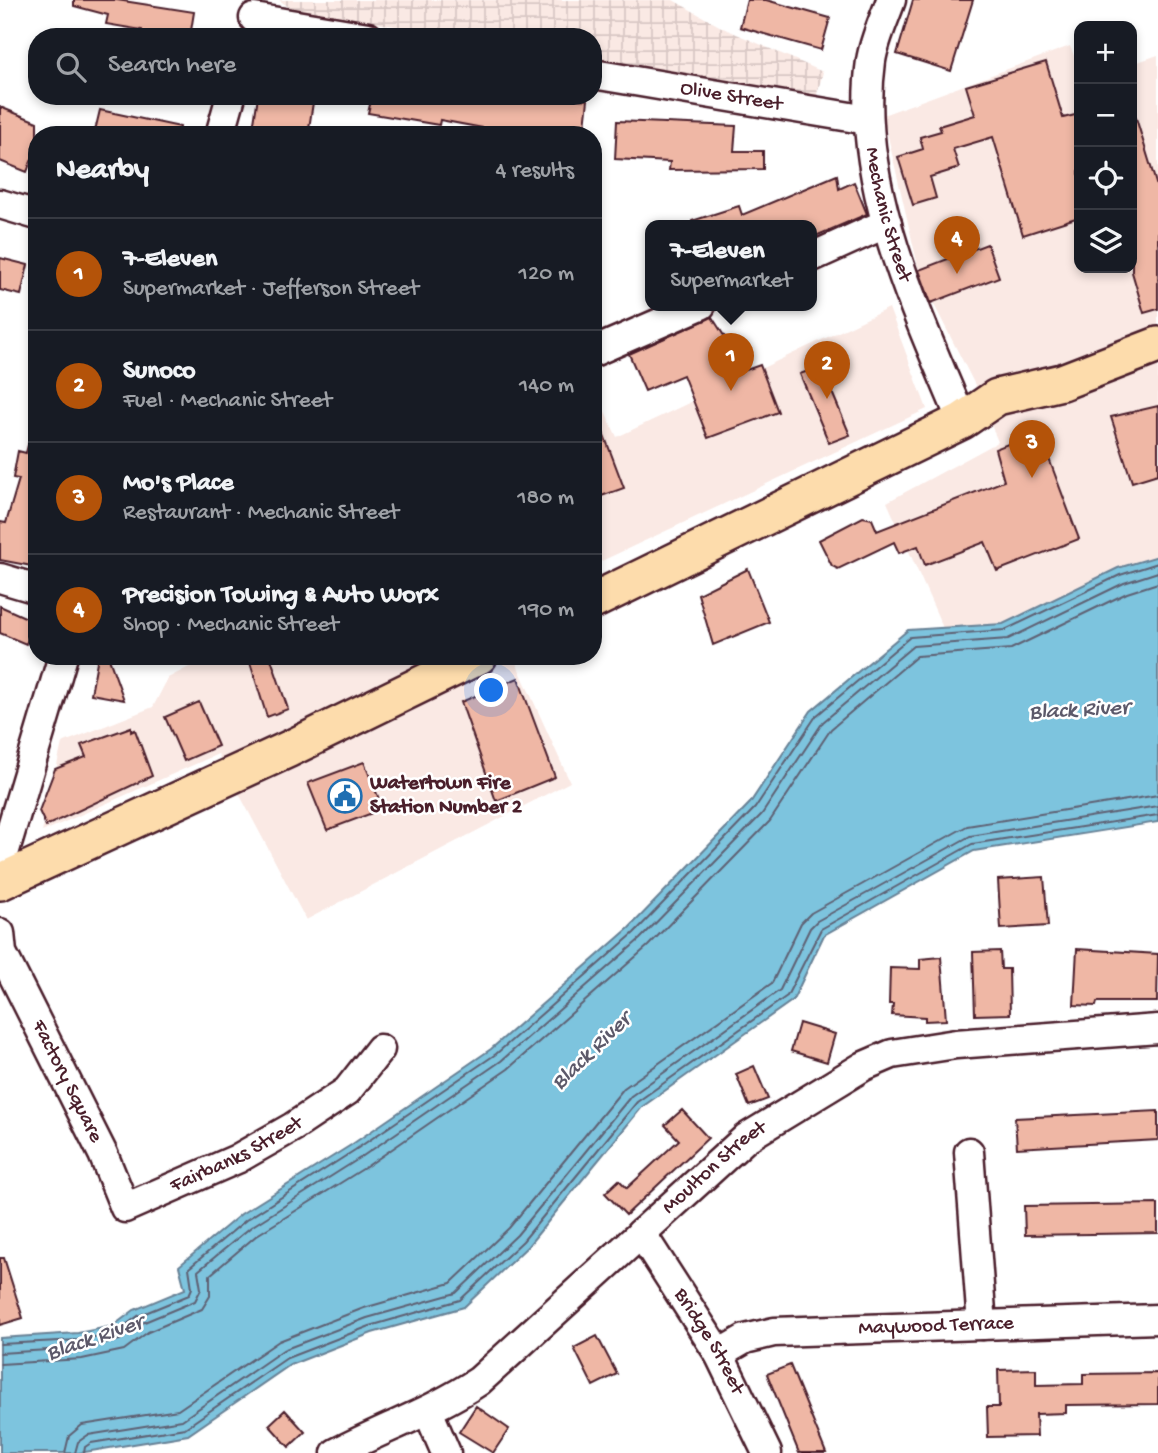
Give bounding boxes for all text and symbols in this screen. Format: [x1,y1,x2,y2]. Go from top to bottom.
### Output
map controls [1074,21,1137,273]
button: + [1074,21,1137,84]
search box [28,28,602,105]
icon: search [52,48,90,86]
text: Search here [108,51,236,82]
street label: Olive Street [678,76,786,118]
button: − [1074,84,1137,147]
street label: Mechanic Street [859,146,918,287]
button: locate [1074,147,1137,210]
text: Nearby [56,154,149,189]
text: 4 results [495,158,574,185]
button: layers [1074,210,1137,273]
pin: 4 [934,216,980,274]
popup [645,220,817,311]
text: 7-Eleven [670,237,764,268]
text: 7-Eleven [123,245,217,276]
text: 1 [74,261,84,288]
text: 120 m [519,261,574,288]
text: Supermarket [670,268,792,295]
text: Supermarket · Jefferson Street [123,276,419,303]
pin: 1 [708,333,754,391]
pin: 2 [804,341,850,399]
text: Sunoco [123,357,195,388]
text: 2 [73,373,85,400]
text: 140 m [519,373,574,400]
text: Fuel · Mechanic Street [123,388,332,415]
pin: 3 [1009,420,1055,478]
text: Mo's Place [123,469,234,500]
text: 3 [73,485,85,512]
text: 180 m [517,485,574,512]
text: Restaurant · Mechanic Street [123,500,399,527]
text: Precision Towing & Auto Worx [123,581,439,612]
text: 4 [74,597,84,624]
text: 190 m [518,597,574,624]
text: Shop · Mechanic Street [123,612,339,639]
your location [474,673,508,707]
water label: Black River [1028,695,1135,727]
place label: Watertown Fire Station Number 2 [369,772,523,821]
public building icon: Watertown Fire Station Number 2 [326,777,364,815]
water label: Black River [547,1004,641,1097]
street label: Factory Square [25,1015,108,1148]
street label: Fairbanks Street [166,1110,310,1199]
street label: Moulton Street [657,1115,773,1220]
street label: Bridge Street [667,1283,750,1401]
water label: Black River [43,1308,151,1368]
street label: Maywood Terrace [858,1311,1015,1342]

